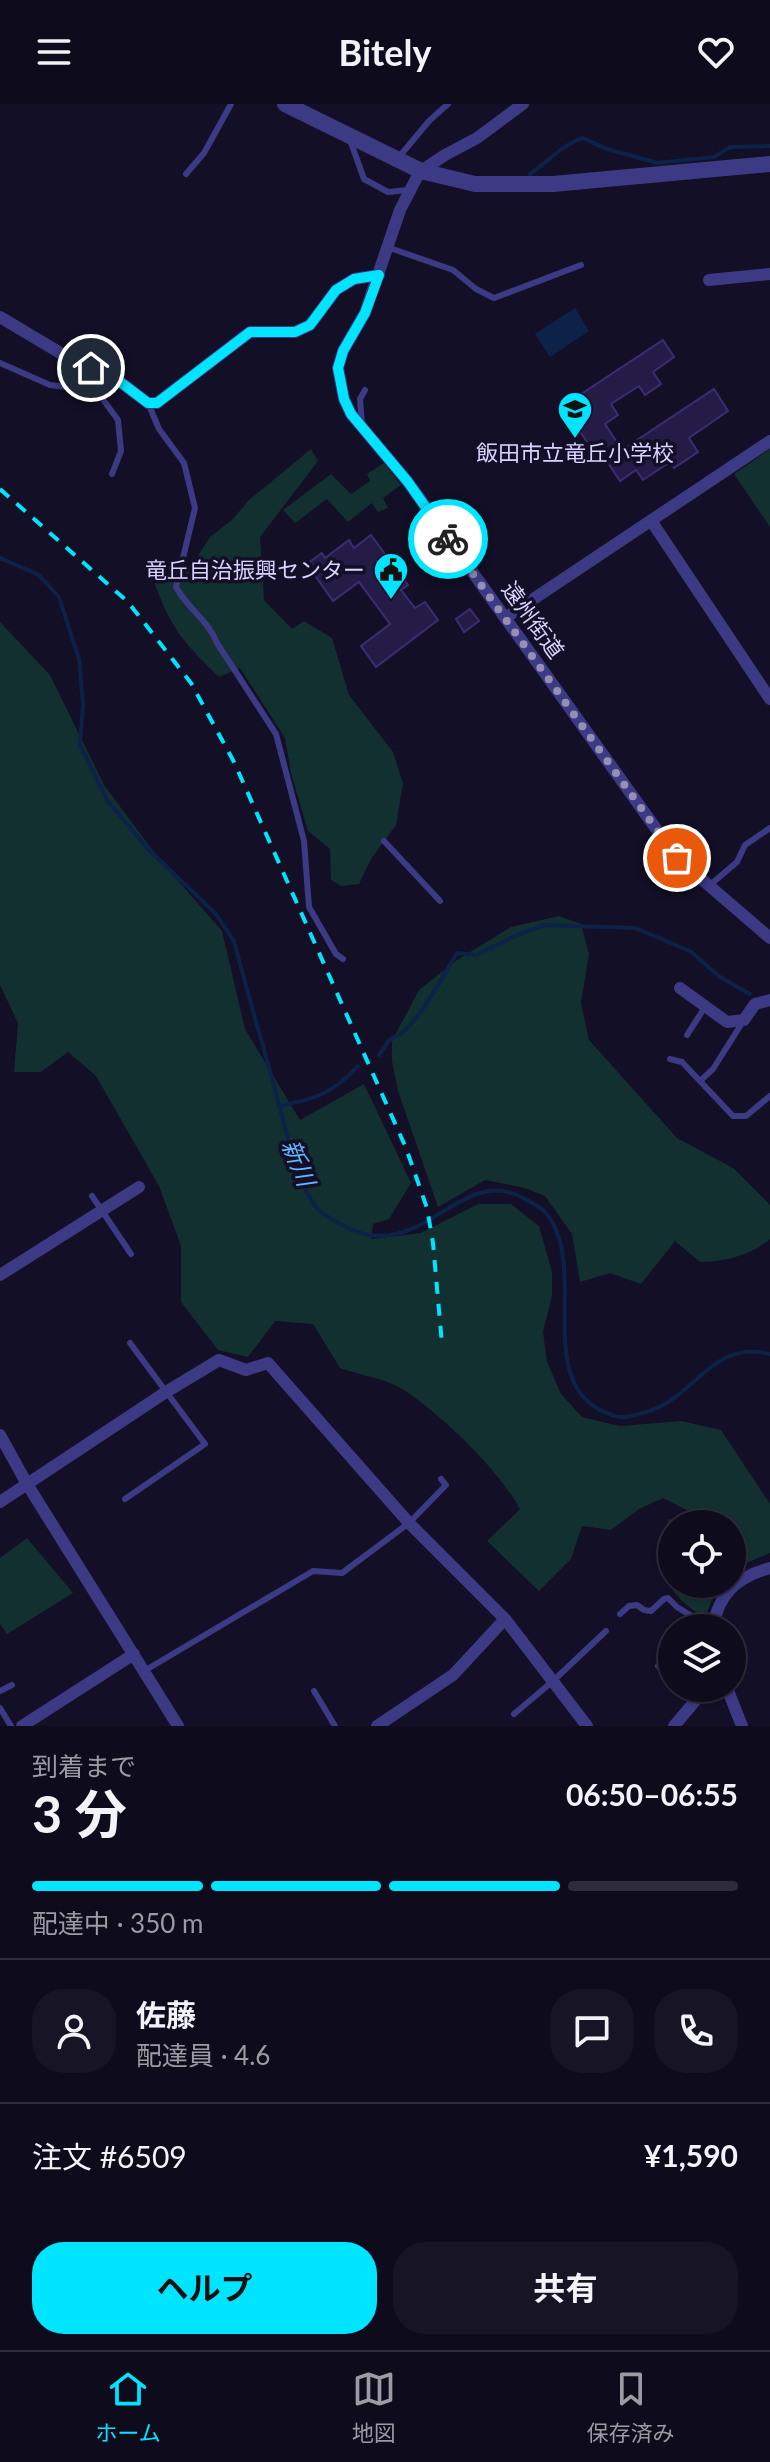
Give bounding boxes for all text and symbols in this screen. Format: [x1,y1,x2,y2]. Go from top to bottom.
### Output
icon: menu [32,30,76,74]
text: Bitely [339,30,431,74]
icon: heart [694,30,738,74]
pin [57,334,125,402]
icon: home [69,346,113,390]
school or university icon: 飯田市立竜丘小学校 [556,390,594,440]
place label: 飯田市立竜丘小学校 [476,439,674,466]
courier [408,499,488,579]
icon: bike [426,517,470,561]
public building icon: 竜丘自治振興センター [372,551,410,601]
place label: 竜丘自治振興センター [145,556,365,583]
street label: 遠州街道 [497,576,570,663]
pin [643,824,711,892]
icon: bag [655,836,699,880]
water label: 新川 [277,1135,323,1193]
map controls [658,1510,746,1702]
button: locate [658,1510,746,1598]
button: layers [658,1614,746,1702]
text: 到着まで [32,1750,136,1782]
text: 06:50–06:55 [566,1776,738,1812]
text: 3 分 [32,1782,127,1844]
text: 配達中 · 350 m [32,1907,203,1939]
button: person [32,1989,116,2073]
button: chat [550,1989,634,2073]
button: phone [654,1989,738,2073]
text: 佐藤 [136,1996,196,2032]
text: 配達員 · 4.6 [136,2039,270,2071]
text: ¥1,590 [644,2137,738,2173]
text: 注文 #6509 [32,2138,187,2174]
button: ヘルプ [32,2242,377,2334]
button: 共有 [393,2242,738,2334]
tab: ホーム [95,2367,161,2447]
tab: 地図 [352,2367,396,2447]
tab: 保存済み [587,2367,675,2447]

